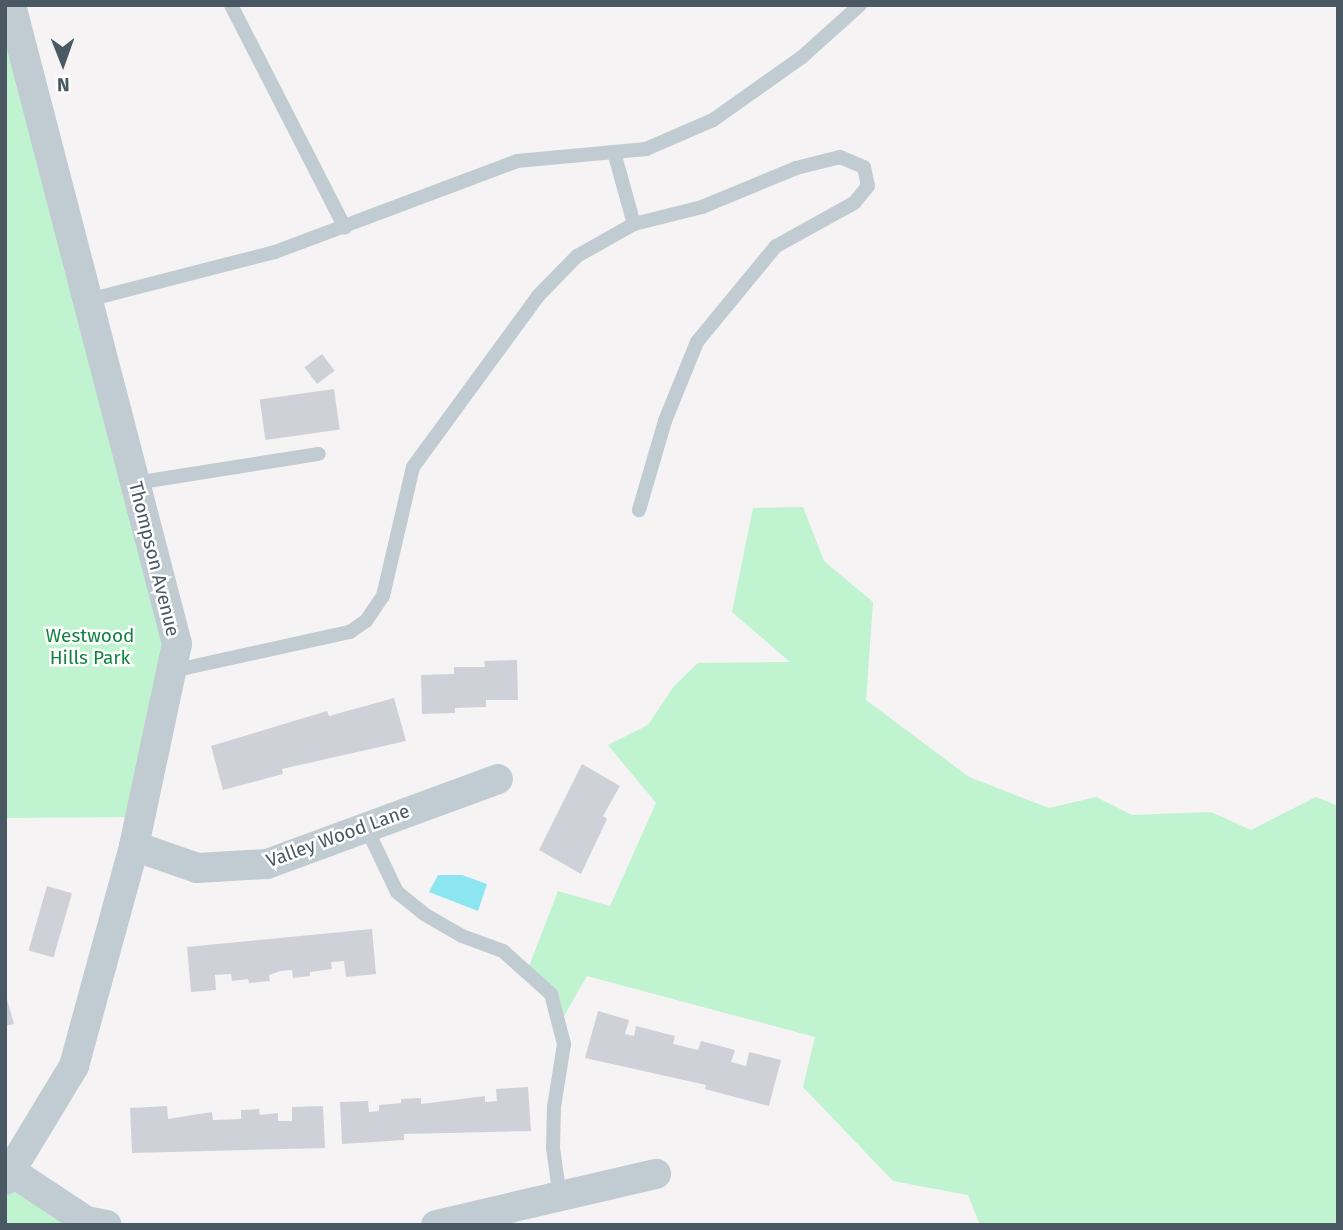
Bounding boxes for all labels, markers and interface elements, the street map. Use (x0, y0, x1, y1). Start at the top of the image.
north arrow (28, 28, 98, 98)
text: N (57, 73, 70, 96)
street label: Thompson Avenue (124, 479, 184, 639)
park label: Westwood Hills Park (46, 625, 134, 669)
street label: Valley Wood Lane (263, 799, 413, 873)

